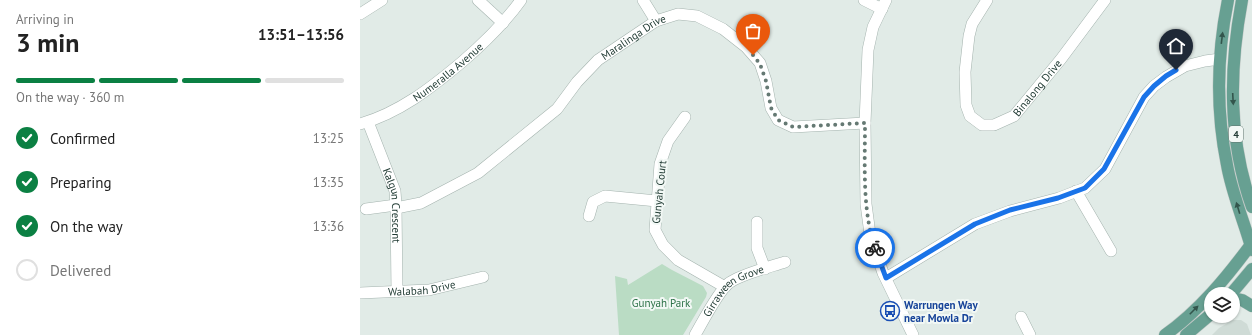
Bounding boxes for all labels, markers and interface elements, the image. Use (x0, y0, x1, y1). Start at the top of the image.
text: Arriving in (16, 11, 74, 28)
street label: Maralinga Drive (598, 11, 668, 63)
pin (736, 14, 770, 55)
icon: bag (742, 20, 764, 42)
text: 13:51–13:56 (258, 25, 344, 44)
text: 3 min (16, 26, 79, 59)
pin (1159, 29, 1193, 70)
one-way arrow (1219, 32, 1225, 44)
icon: home (1165, 35, 1187, 57)
street label: Numeralla Avenue (410, 39, 486, 104)
street label: Binalong Drive (1010, 56, 1065, 119)
text: On the way · 360 m (16, 89, 124, 106)
one-way arrow (1229, 93, 1236, 105)
road number: 4 (1229, 126, 1243, 142)
icon: check (16, 127, 38, 149)
text: Confirmed (50, 129, 115, 148)
text: 13:25 (313, 130, 344, 147)
street label: Gunyah Court (649, 159, 669, 224)
street label: Kalgun Crescent (380, 166, 403, 243)
icon: check (16, 171, 38, 193)
text: Preparing (50, 173, 112, 192)
text: 13:35 (313, 174, 344, 191)
one-way arrow (1235, 202, 1241, 214)
icon: check (16, 215, 38, 237)
text: On the way (50, 217, 123, 236)
text: 13:36 (313, 218, 344, 235)
courier (855, 228, 895, 268)
icon: bike (864, 237, 886, 259)
text: Delivered (50, 261, 111, 280)
street label: Girraween Grove (700, 262, 766, 319)
street label: Walabah Drive (388, 277, 457, 299)
map controls (1204, 287, 1240, 323)
button: layers (1204, 287, 1240, 323)
park label: Gunyah Park (632, 296, 691, 310)
place label: Warrungen Way near Mowla Dr (904, 298, 978, 325)
bus stop icon: Warrungen Way near Mowla Dr (879, 300, 901, 322)
one-way arrow (1189, 305, 1199, 315)

